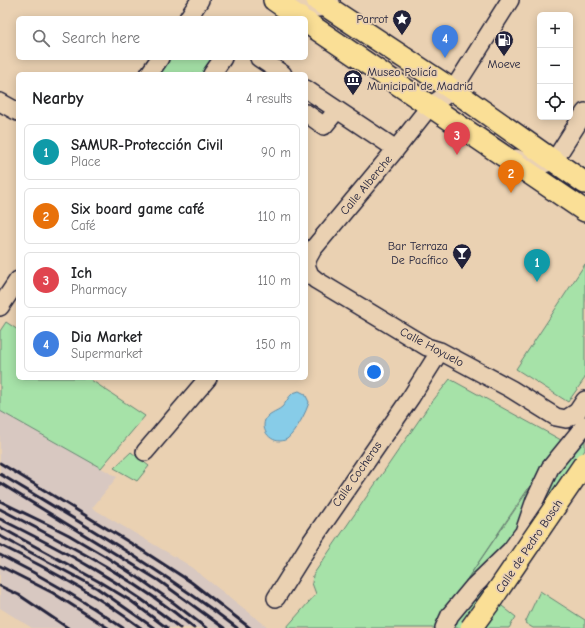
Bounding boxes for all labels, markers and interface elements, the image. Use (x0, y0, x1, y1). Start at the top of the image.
place icon: Parrot (391, 8, 413, 36)
place label: Parrot (357, 12, 389, 26)
map controls (537, 12, 573, 120)
button: + (537, 12, 573, 48)
search box (16, 16, 308, 60)
pin: 4 (432, 25, 458, 58)
icon: search (30, 27, 52, 49)
text: Search here (62, 29, 140, 47)
fuel station icon: Moeve (493, 29, 515, 57)
button: − (537, 48, 573, 84)
place label: Moeve (487, 57, 521, 71)
place label: Museo Policía Municipal de Madrid (367, 65, 473, 93)
museum icon: Museo Policía Municipal de Madrid (342, 68, 364, 96)
button: locate (537, 84, 573, 120)
text: Nearby (32, 89, 83, 108)
text: 4 results (246, 91, 292, 106)
pin: 3 (444, 122, 470, 155)
text: SAMUR-Protección Civil (71, 136, 223, 154)
text: 1 (43, 145, 49, 160)
text: 90 m (261, 145, 291, 160)
street label: Calle Alberche (337, 152, 395, 218)
text: Place (71, 154, 101, 169)
pin: 2 (498, 160, 524, 193)
text: Six board game café (71, 200, 204, 218)
text: 2 (43, 209, 49, 224)
text: 110 m (258, 209, 291, 224)
text: Café (71, 218, 95, 233)
place label: Bar Terraza De Pacífico (388, 239, 448, 267)
bar icon: Bar Terraza De Pacífico (451, 242, 473, 270)
pin: 1 (524, 249, 550, 282)
text: Ich (71, 264, 92, 282)
text: 3 (43, 273, 49, 288)
text: 110 m (258, 273, 291, 288)
text: Pharmacy (71, 282, 127, 297)
street label: Calle Hoyuelo (398, 324, 466, 370)
text: Dia Market (71, 328, 142, 346)
text: 4 (43, 337, 49, 352)
text: 150 m (256, 337, 291, 352)
text: Supermarket (71, 346, 142, 361)
your location (364, 362, 384, 382)
street label: Calle Cocheras (329, 439, 385, 509)
street label: Calle de Pedro Bosch (493, 497, 565, 595)

